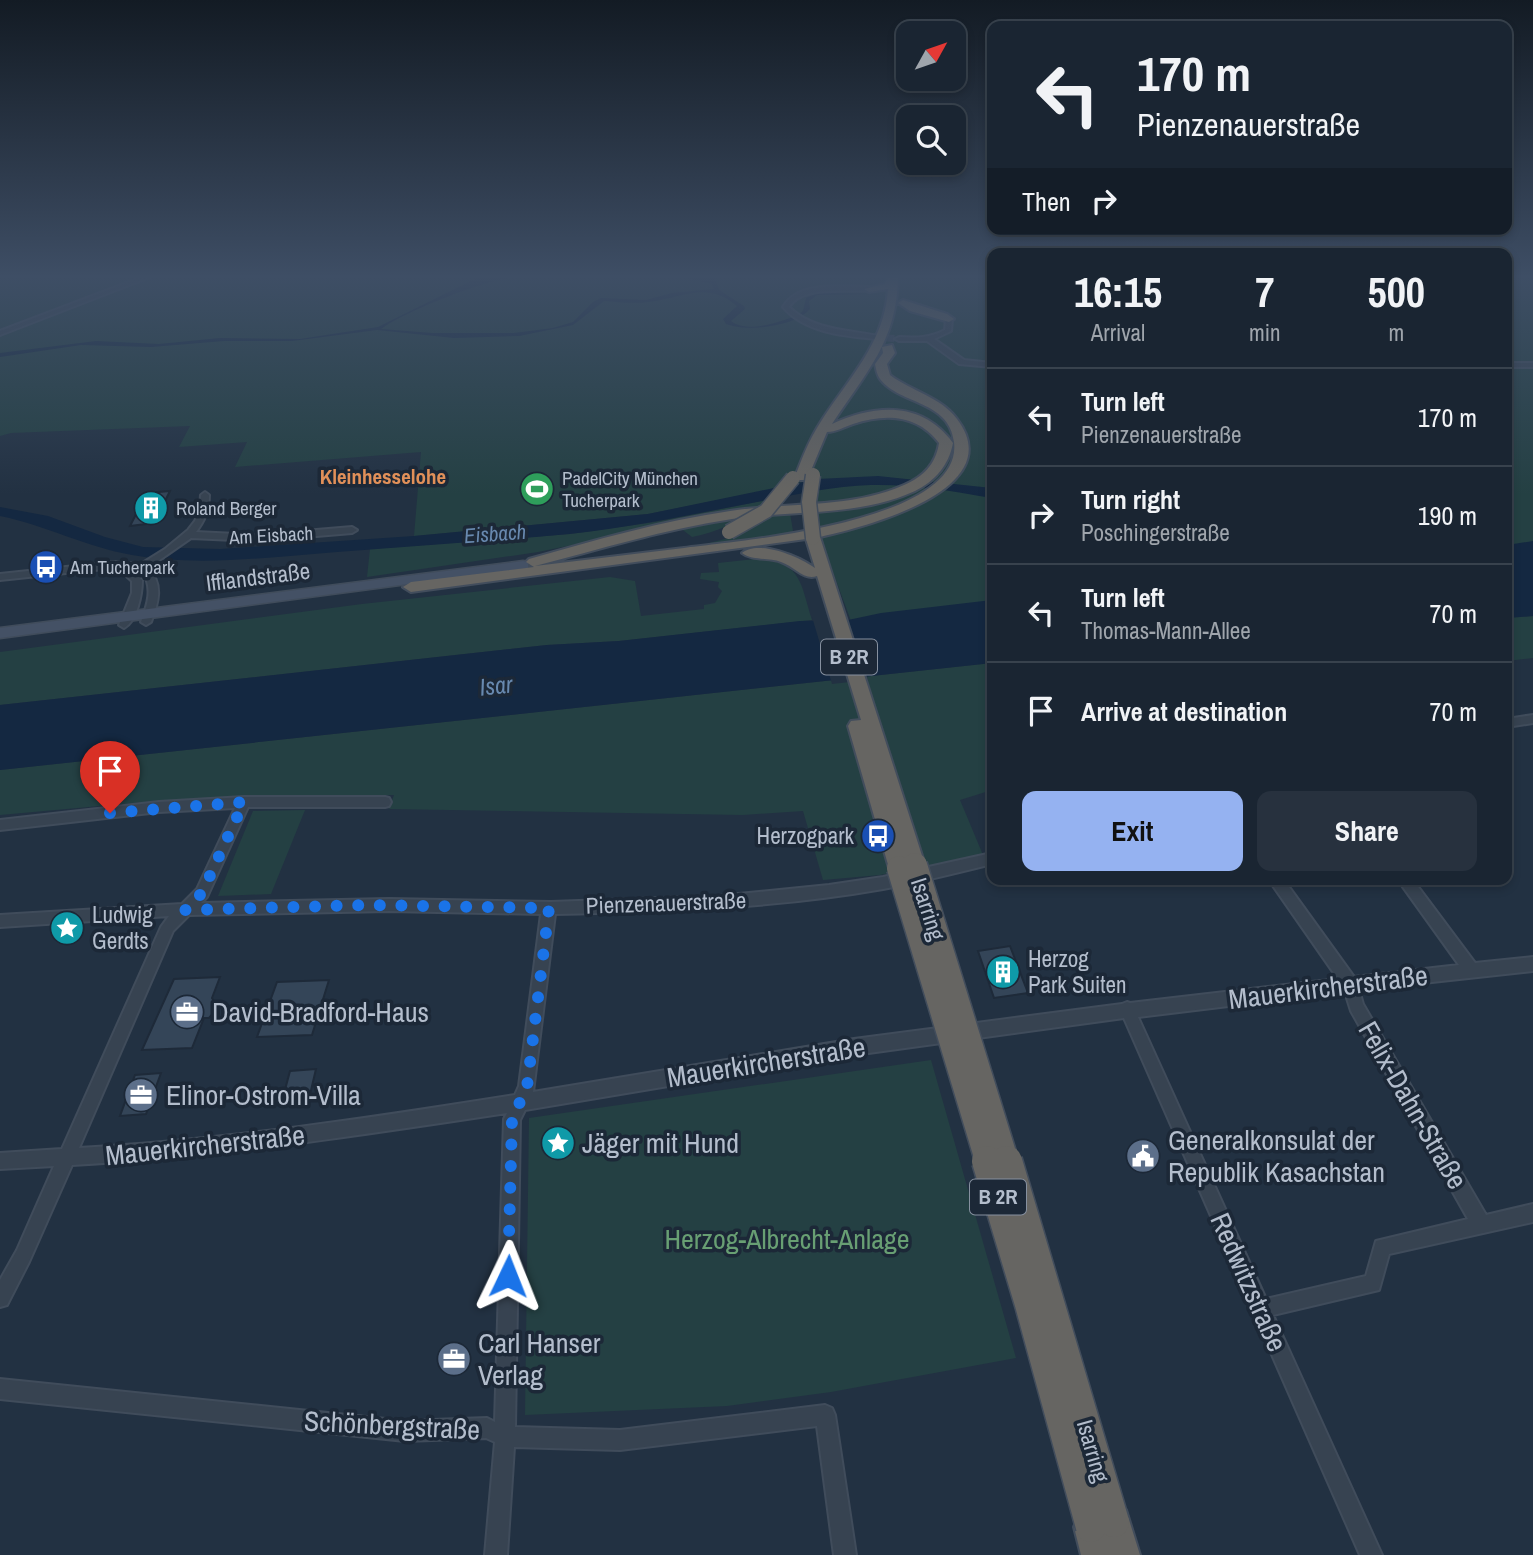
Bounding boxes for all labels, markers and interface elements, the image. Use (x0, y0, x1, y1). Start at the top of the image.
north arrow (896, 21, 966, 91)
map controls (896, 21, 966, 175)
text: 170 m (1137, 40, 1251, 106)
icon: left (1022, 49, 1113, 140)
text: Pienzenauerstraße (1137, 103, 1360, 146)
button: search (896, 105, 966, 175)
icon: right (1085, 182, 1123, 220)
text: Then (1022, 184, 1071, 219)
text: 16:15 (1074, 264, 1162, 320)
text: 7 (1255, 264, 1274, 320)
text: 500 (1368, 264, 1425, 320)
text: Arrival (1091, 317, 1145, 348)
text: min (1249, 317, 1281, 348)
text: m (1388, 317, 1404, 348)
text: Turn left (1081, 384, 1165, 419)
icon: left (1022, 398, 1060, 436)
text: 170 m (1418, 400, 1477, 435)
text: Pienzenauerstraße (1081, 419, 1241, 450)
district label: Kleinhesselohe (320, 462, 446, 491)
place label: PadelCity München Tucherpark (562, 465, 698, 513)
sports icon: PadelCity München Tucherpark (518, 470, 556, 508)
text: Turn right (1081, 482, 1180, 517)
building icon: Roland Berger (132, 489, 170, 527)
place label: Roland Berger (176, 495, 277, 521)
icon: right (1022, 496, 1060, 534)
text: 190 m (1418, 498, 1477, 533)
water label: Eisbach (463, 517, 527, 550)
text: Poschingerstraße (1081, 517, 1230, 548)
street label: Am Eisbach (227, 520, 314, 550)
bus stop icon: Am Tucherpark (27, 548, 65, 586)
place label: Am Tucherpark (69, 554, 175, 580)
street label: Ifflandstraße (204, 555, 312, 598)
text: Turn left (1081, 580, 1165, 615)
icon: left (1022, 594, 1060, 632)
text: 70 m (1430, 596, 1477, 631)
text: Thomas-Mann-Allee (1081, 615, 1251, 646)
road number: B 2R (821, 640, 877, 674)
water label: Isar (478, 667, 515, 703)
icon: arrive (1022, 692, 1060, 730)
text: Arrive at destination (1081, 694, 1287, 729)
text: 70 m (1430, 694, 1477, 729)
pin (80, 741, 140, 813)
icon: arrive (91, 752, 129, 790)
button: Exit (1022, 791, 1243, 871)
button: Share (1257, 791, 1477, 871)
bus stop icon: Herzogpark (859, 817, 897, 855)
place label: Herzogpark (757, 820, 855, 851)
street label: Isarring (904, 874, 953, 945)
street label: Pienzenauerstraße (585, 884, 747, 921)
place label: Ludwig Gerdts (92, 899, 153, 956)
place icon: Ludwig Gerdts (48, 909, 86, 947)
place label: Herzog Park Suiten (1028, 943, 1127, 1000)
building icon: Herzog Park Suiten (984, 953, 1022, 991)
street label: Mauerkircherstraße (1226, 956, 1430, 1018)
office icon: David-Bradford-Haus (168, 993, 206, 1031)
place label: David-Bradford-Haus (212, 993, 429, 1031)
street label: Felix-Dahn-Straße (1350, 1014, 1476, 1196)
street label: Mauerkircherstraße (664, 1028, 868, 1096)
office icon: Elinor-Ostrom-Villa (122, 1076, 160, 1114)
place label: Elinor-Ostrom-Villa (166, 1076, 361, 1114)
street label: Mauerkircherstraße (103, 1116, 307, 1174)
place label: Generalkonsulat der Republik Kasachstan (1168, 1121, 1385, 1191)
place icon: Jäger mit Hund (539, 1124, 577, 1162)
place label: Jäger mit Hund (582, 1124, 739, 1162)
public building icon: Generalkonsulat der Republik Kasachstan (1124, 1137, 1162, 1175)
road number: B 2R (970, 1180, 1026, 1214)
street label: Redwitzstraße (1202, 1207, 1296, 1357)
park label: Herzog-Albrecht-Anlage (664, 1220, 910, 1258)
position arrow (471, 1239, 545, 1313)
place label: Carl Hanser Verlag (478, 1324, 601, 1394)
office icon: Carl Hanser Verlag (435, 1340, 473, 1378)
street label: Schönbergstraße (303, 1401, 481, 1449)
street label: Isarring (1070, 1416, 1117, 1486)

